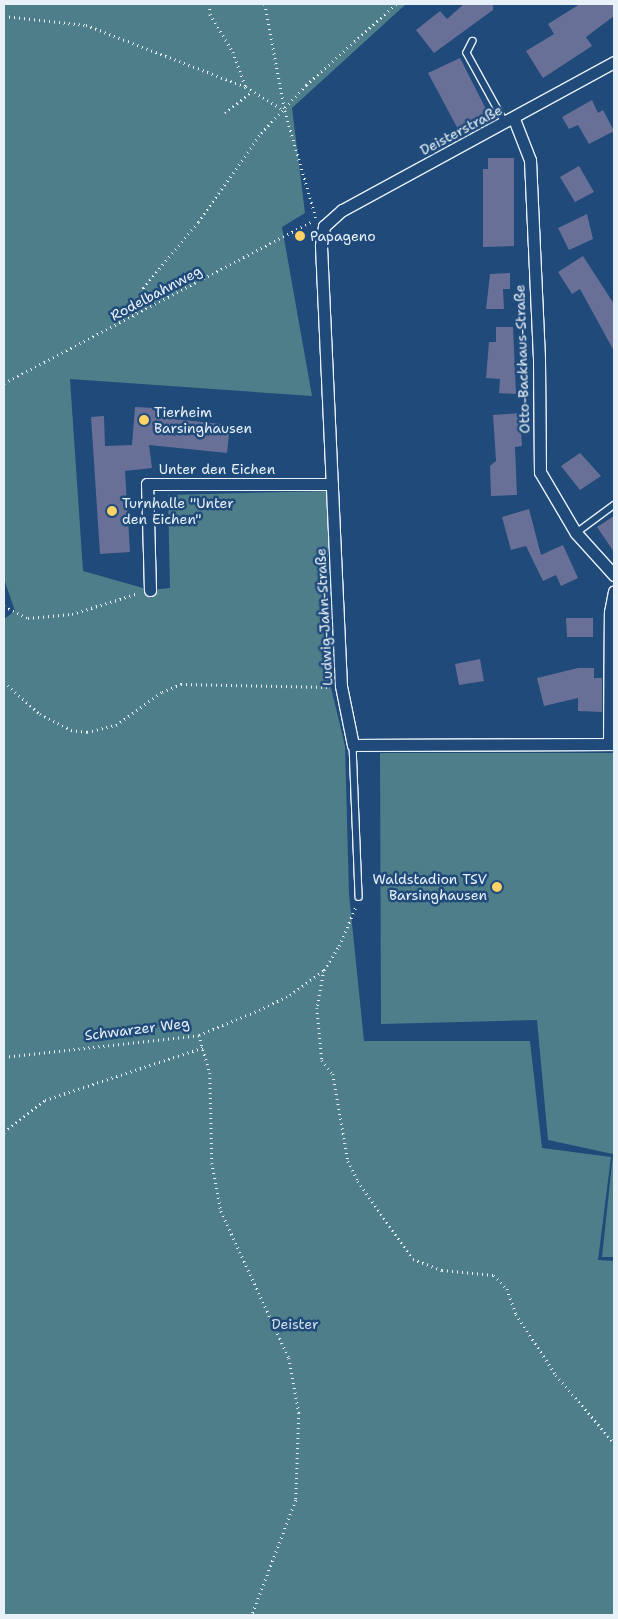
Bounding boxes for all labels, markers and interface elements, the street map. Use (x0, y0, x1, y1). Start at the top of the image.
street label: Deisterstraße (417, 101, 505, 159)
place label: Papageno (310, 228, 376, 244)
marker: Papageno (294, 230, 306, 242)
street label: Rodelbahnweg (108, 262, 204, 324)
street label: Otto-Backhaus-Straße (511, 284, 533, 434)
place label: Tierheim Barsinghausen (154, 404, 252, 437)
marker: Tierheim Barsinghausen (138, 414, 150, 426)
street label: Unter den Eichen (159, 461, 275, 477)
place label: Turnhalle "Unter den Eichen" (122, 495, 234, 528)
marker: Turnhalle "Unter den Eichen" (106, 505, 118, 517)
street label: Ludwig-Jahn-Straße (312, 548, 336, 686)
place label: Waldstadion TSV Barsinghausen (373, 871, 487, 904)
marker: Waldstadion TSV Barsinghausen (491, 881, 503, 893)
street label: Schwarzer Weg (84, 1014, 190, 1044)
park label: Deister (271, 1316, 319, 1332)

